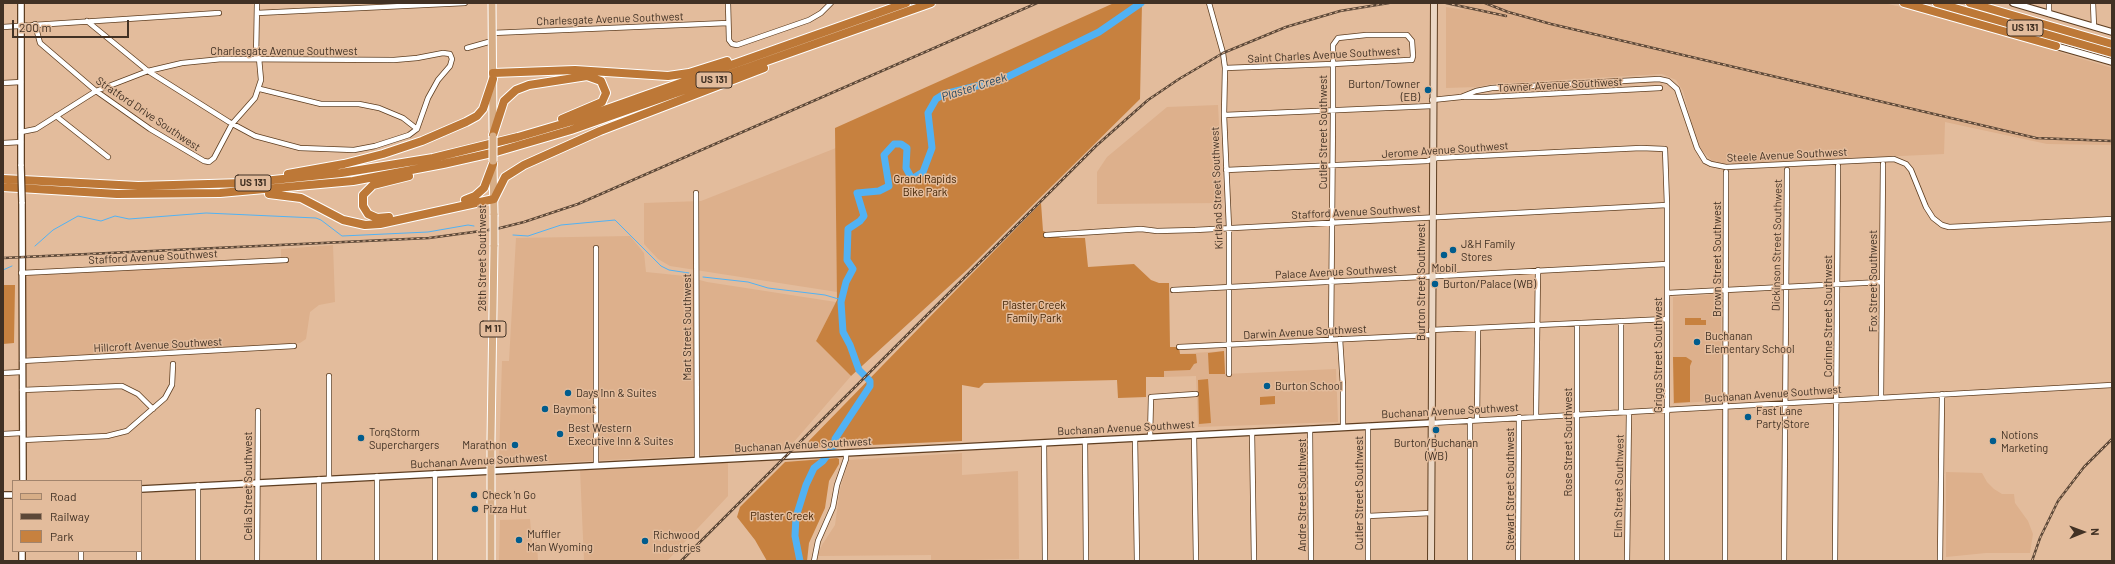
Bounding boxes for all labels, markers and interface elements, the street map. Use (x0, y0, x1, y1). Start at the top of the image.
street label: Charlesgate Avenue Southwest (536, 10, 684, 28)
scale bar (14, 12, 131, 38)
text: 200 m (19, 20, 51, 34)
road number: US 131 (2007, 20, 2043, 36)
street label: Charlesgate Avenue Southwest (210, 44, 358, 58)
street label: Saint Charles Avenue Southwest (1247, 44, 1401, 66)
water label: Plaster Creek (940, 70, 1008, 104)
road number: US 131 (696, 72, 732, 88)
street label: Stratford Drive Southwest (93, 74, 203, 154)
street label: Cutler Street Southwest (1316, 75, 1330, 189)
street label: Towner Avenue Southwest (1497, 75, 1623, 95)
place label: Burton/Towner (EB) (1348, 77, 1420, 103)
marker: Burton/Towner (EB) (1423, 85, 1433, 95)
street label: Kirtland Street Southwest (1208, 126, 1226, 250)
street label: Jerome Avenue Southwest (1381, 139, 1509, 161)
street label: Steele Avenue Southwest (1726, 145, 1848, 165)
park label: Grand Rapids Bike Park (894, 172, 956, 198)
road number: US 131 (235, 175, 271, 191)
street label: Dickinson Street Southwest (1769, 179, 1785, 311)
street label: Brown Street Southwest (1710, 201, 1724, 317)
street label: Stafford Avenue Southwest (1291, 202, 1421, 222)
street label: 28th Street Southwest (475, 205, 489, 311)
street label: Burton Street Southwest (1414, 223, 1428, 341)
street label: Fox Street Southwest (1866, 230, 1880, 332)
place label: J&H Family Stores (1461, 237, 1515, 263)
marker: J&H Family Stores (1448, 245, 1458, 255)
street label: Stafford Avenue Southwest (88, 247, 218, 267)
marker: Mobil (1439, 250, 1449, 260)
street label: Corinne Street Southwest (1821, 255, 1835, 377)
place label: Mobil (1431, 261, 1457, 275)
street label: Palace Avenue Southwest (1275, 262, 1397, 282)
street label: Mart Street Southwest (680, 273, 694, 381)
place label: Burton/Palace (WB) (1443, 277, 1536, 291)
marker: Burton/Palace (WB) (1430, 279, 1440, 289)
street label: Griggs Street Southwest (1651, 297, 1665, 413)
park label: Plaster Creek Family Park (1002, 298, 1066, 324)
road number: M 11 (480, 321, 506, 337)
street label: Darwin Avenue Southwest (1243, 322, 1367, 342)
place label: Buchanan Elementary School (1705, 329, 1795, 355)
street label: Hillcroft Avenue Southwest (93, 335, 223, 355)
marker: Buchanan Elementary School (1692, 337, 1702, 347)
place label: Burton School (1275, 379, 1342, 393)
marker: Burton School (1262, 381, 1272, 391)
street label: Buchanan Avenue Southwest (1704, 383, 1842, 405)
place label: Days Inn & Suites (576, 386, 657, 400)
street label: Rose Street Southwest (1561, 387, 1575, 497)
marker: Days Inn & Suites (563, 388, 573, 398)
street label: Buchanan Avenue Southwest (1381, 401, 1519, 421)
place label: Baymont (553, 402, 595, 416)
marker: Baymont (540, 404, 550, 414)
place label: Fast Lane Party Store (1756, 404, 1810, 430)
marker: Fast Lane Party Store (1743, 412, 1753, 422)
street label: Buchanan Avenue Southwest (1057, 418, 1195, 438)
place label: Best Western Executive Inn & Suites (568, 421, 673, 447)
place label: TorqStorm Superchargers (369, 425, 439, 451)
marker: Burton/Buchanan (WB) (1431, 425, 1441, 435)
street label: Stewart Street Southwest (1503, 428, 1517, 550)
place label: Notions Marketing (2001, 428, 2048, 454)
marker: Best Western Executive Inn & Suites (555, 429, 565, 439)
street label: Celia Street Southwest (241, 432, 255, 540)
marker: TorqStorm Superchargers (356, 433, 366, 443)
street label: Elm Street Southwest (1611, 434, 1627, 538)
street label: Buchanan Avenue Southwest (734, 435, 872, 455)
street label: Cutler Street Southwest (1352, 436, 1366, 550)
place label: Burton/Buchanan (WB) (1394, 436, 1478, 462)
marker: Notions Marketing (1988, 436, 1998, 446)
place label: Marathon (462, 438, 507, 452)
street label: Andre Street Southwest (1295, 438, 1309, 552)
marker: Marathon (510, 440, 520, 450)
street label: Buchanan Avenue Southwest (410, 451, 548, 471)
legend (12, 480, 142, 552)
place label: Check 'n Go (482, 488, 536, 502)
text: Road (50, 489, 77, 503)
marker: Check 'n Go (469, 490, 479, 500)
place label: Pizza Hut (483, 502, 527, 516)
marker: Pizza Hut (470, 504, 480, 514)
text: Railway (50, 509, 89, 523)
park label: Plaster Creek (750, 509, 814, 523)
north arrow (2063, 512, 2103, 552)
place label: Muffler Man Wyoming (527, 527, 593, 553)
place label: Richwood Industries (653, 528, 701, 554)
text: N (2089, 528, 2102, 536)
text: Park (50, 529, 74, 543)
marker: Muffler Man Wyoming (514, 535, 524, 545)
marker: Richwood Industries (640, 536, 650, 546)

